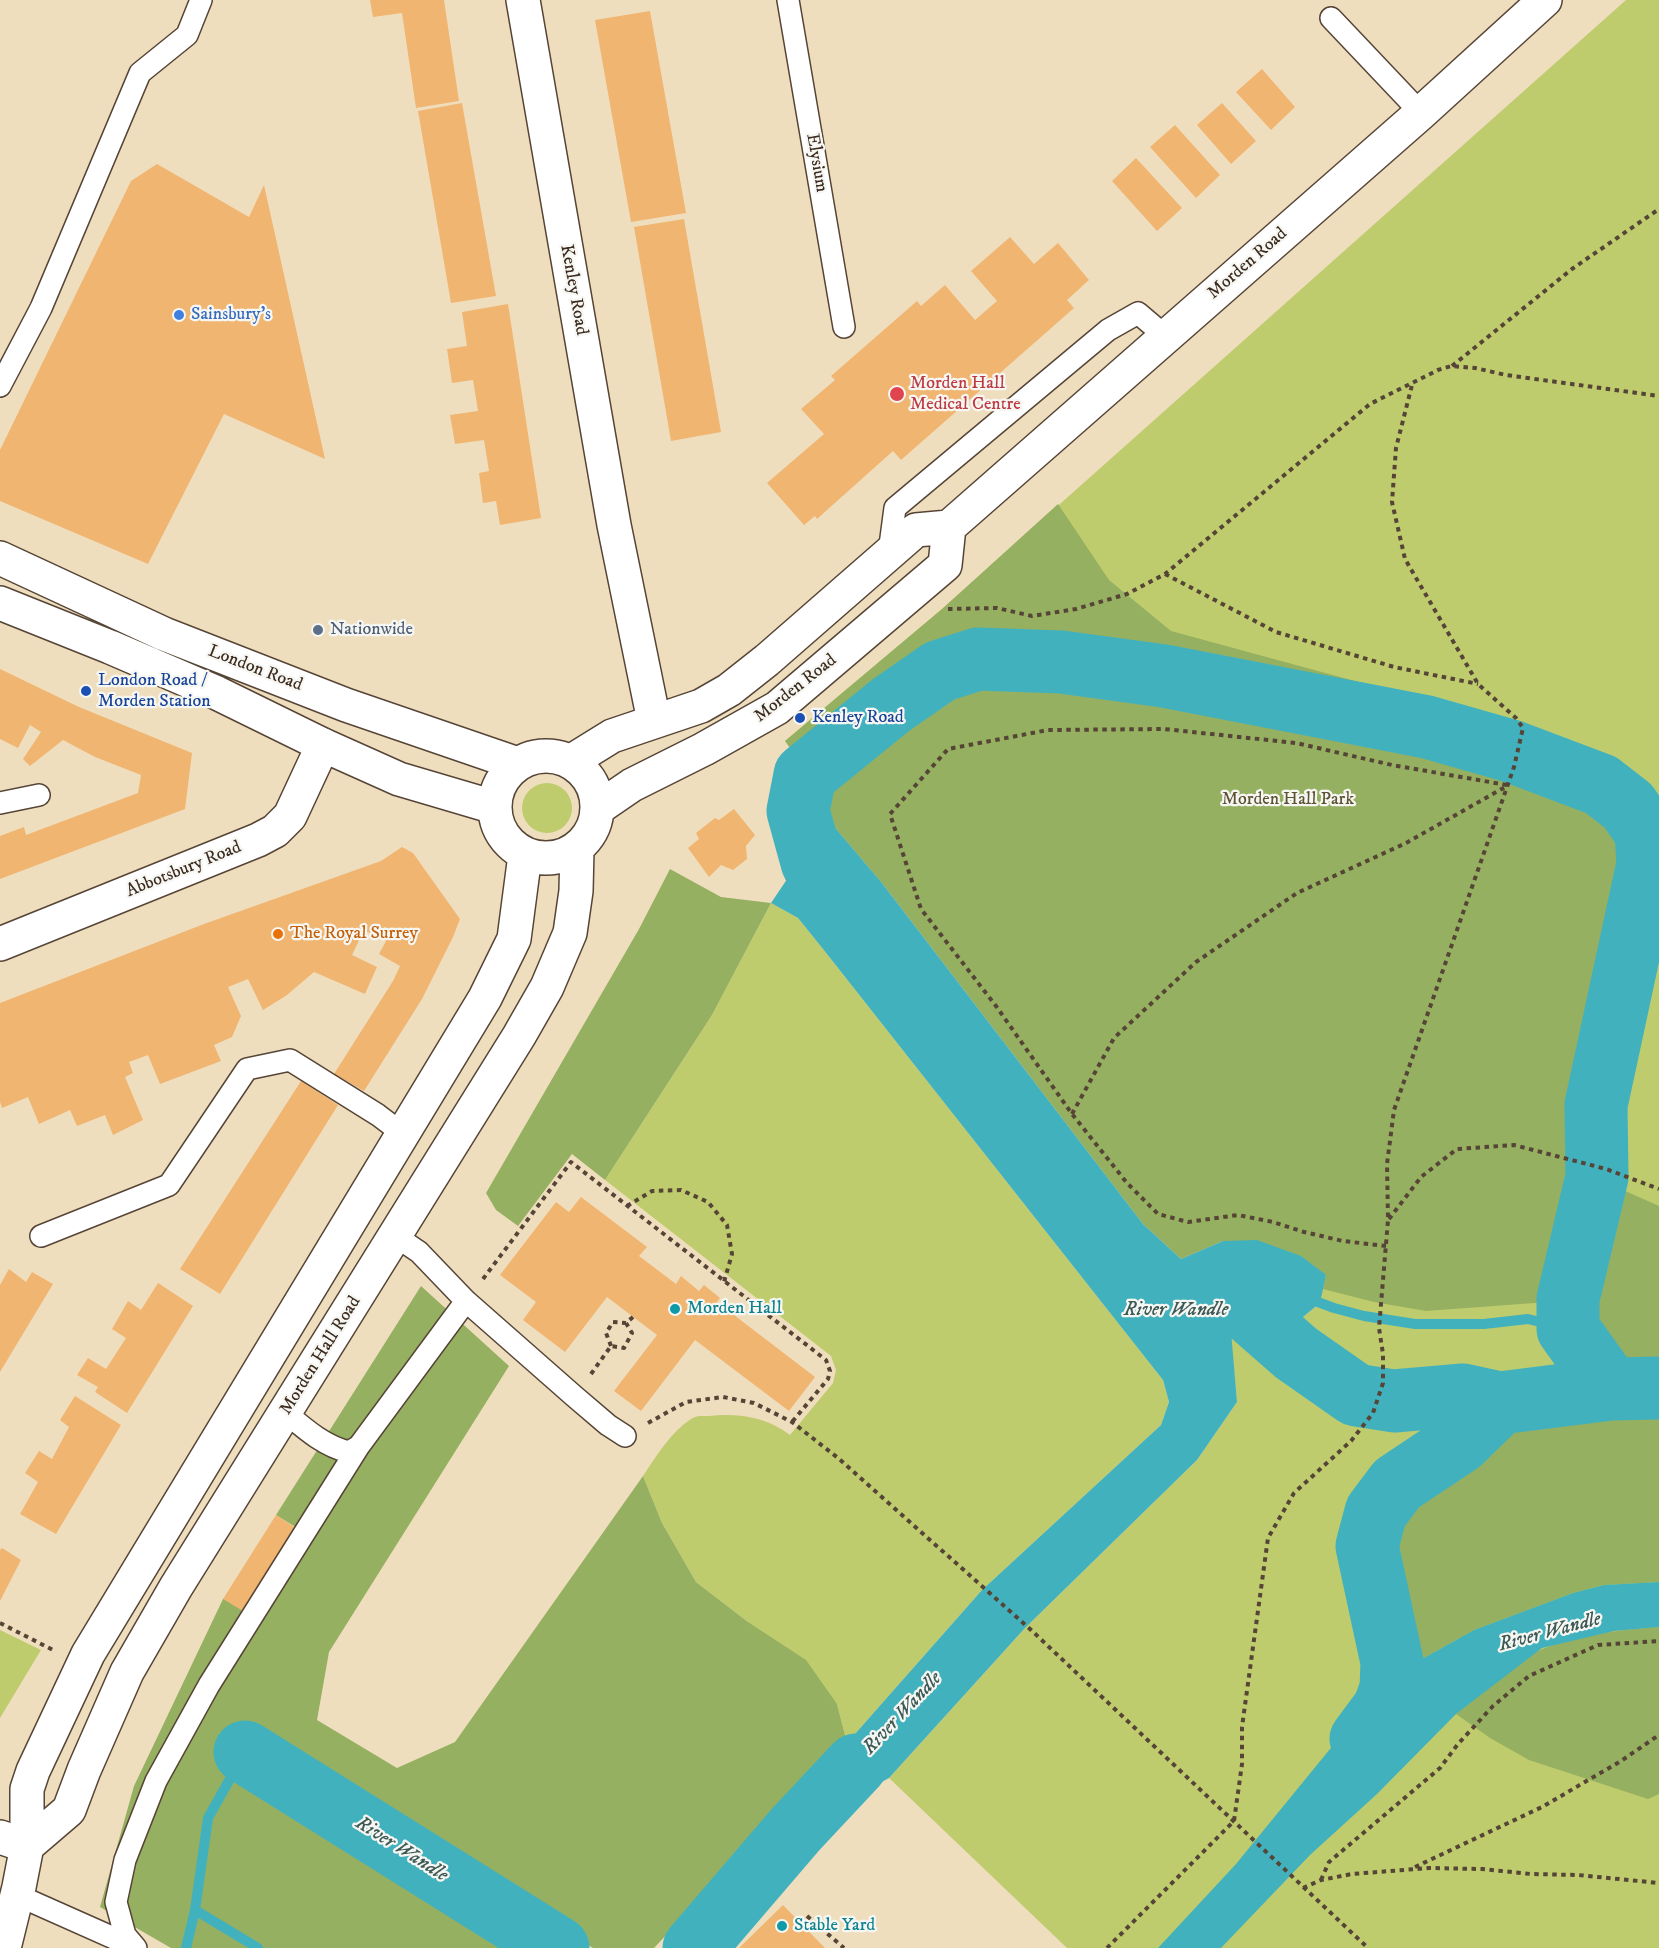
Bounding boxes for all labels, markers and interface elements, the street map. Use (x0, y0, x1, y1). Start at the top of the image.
street label: Elysium (800, 132, 832, 194)
street label: Morden Road (1204, 224, 1292, 304)
street label: Kenley Road (554, 243, 592, 337)
place label: Sainsbury's (191, 304, 271, 326)
marker: Sainsbury's (172, 308, 186, 322)
place label: Morden Hall Medical Centre (910, 373, 1021, 416)
marker: Morden Hall Medical Centre (888, 385, 906, 403)
place label: Nationwide (330, 619, 413, 641)
marker: Nationwide (311, 623, 325, 637)
street label: London Road (205, 641, 305, 697)
street label: Morden Road (751, 650, 841, 728)
place label: London Road / Morden Station (98, 670, 211, 712)
marker: London Road / Morden Station (79, 684, 93, 698)
place label: Kenley Road (812, 707, 904, 729)
marker: Kenley Road (793, 711, 807, 725)
park label: Morden Hall Park (1222, 789, 1354, 811)
street label: Abbotsbury Road (123, 837, 245, 903)
place label: The Royal Surrey (290, 923, 418, 945)
marker: The Royal Surrey (271, 927, 285, 941)
street label: Morden Hall Road (276, 1293, 366, 1419)
place label: Morden Hall (687, 1298, 782, 1320)
water label: River Wandle (1124, 1299, 1228, 1323)
marker: Morden Hall (668, 1302, 682, 1316)
water label: River Wandle (1496, 1608, 1604, 1658)
water label: River Wandle (859, 1668, 947, 1760)
water label: River Wandle (350, 1812, 452, 1888)
place label: Stable Yard (794, 1915, 875, 1937)
marker: Stable Yard (775, 1919, 789, 1933)

